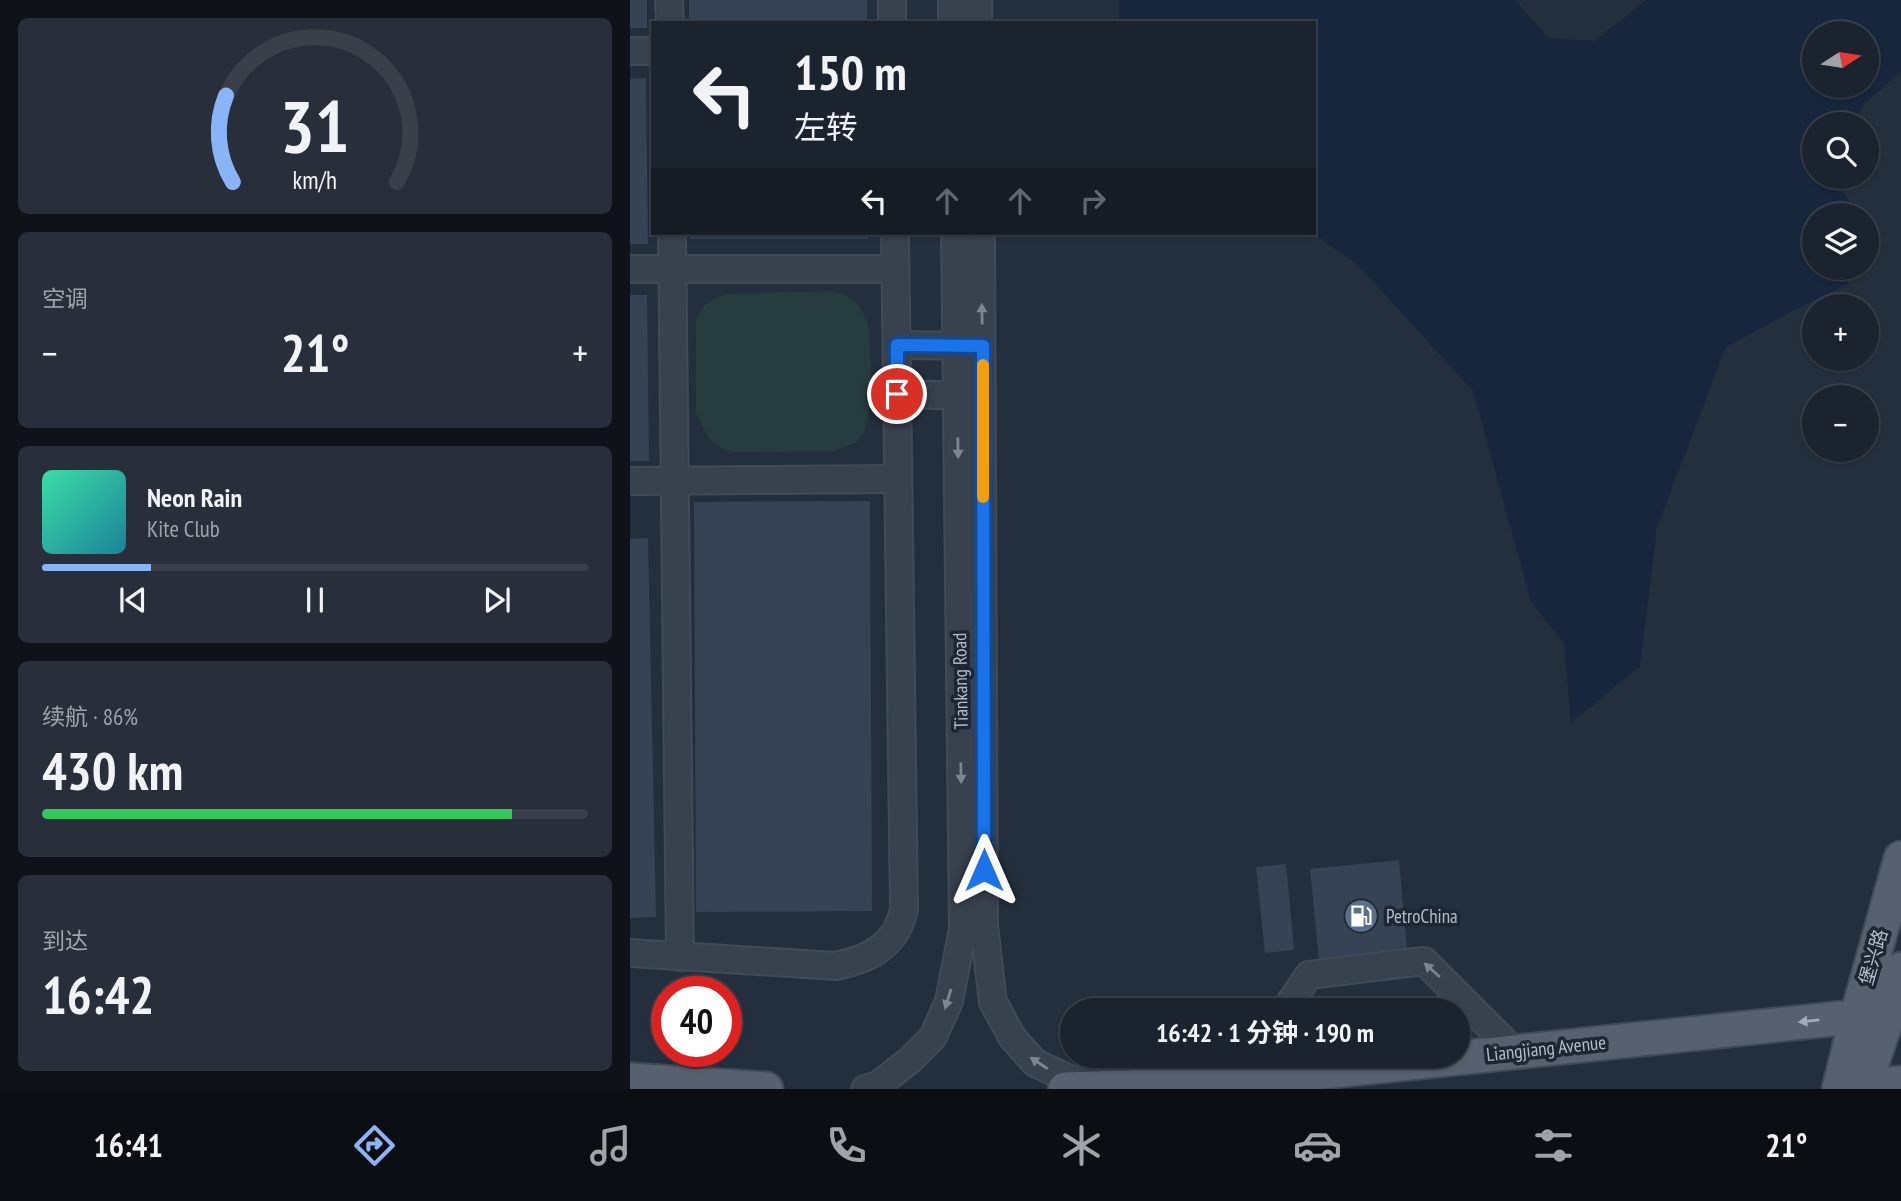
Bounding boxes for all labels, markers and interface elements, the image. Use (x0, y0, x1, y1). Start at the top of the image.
north arrow (1802, 21, 1880, 98)
map controls (1802, 21, 1879, 462)
text: 150 m (794, 40, 907, 104)
icon: left (679, 49, 770, 140)
text: 31 (280, 78, 350, 172)
text: 左转 (794, 106, 858, 148)
button: search (1802, 112, 1879, 189)
text: km/h (293, 164, 337, 196)
icon: left (855, 182, 893, 220)
icon: ahead (928, 182, 966, 220)
icon: ahead (1001, 182, 1039, 220)
icon: right (1074, 182, 1112, 220)
button: layers (1802, 203, 1879, 280)
text: 空调 (42, 284, 88, 313)
button: + (1802, 294, 1879, 371)
one-way arrow (976, 303, 988, 325)
text: 21° (281, 319, 349, 386)
text: − (42, 328, 58, 377)
text: + (572, 328, 588, 377)
pin (867, 364, 927, 424)
icon: arrive (878, 375, 916, 413)
button: − (1802, 385, 1879, 462)
one-way arrow (952, 437, 964, 459)
text: Neon Rain (147, 481, 242, 514)
text: Kite Club (147, 514, 220, 543)
icon: previous (114, 581, 152, 619)
icon: pause (296, 581, 334, 619)
icon: next (478, 581, 516, 619)
street label: Tiankang Road (947, 633, 973, 729)
text: 续航 · 86% (42, 702, 138, 731)
text: 430 km (42, 737, 183, 804)
one-way arrow (955, 763, 967, 785)
position arrow (947, 833, 1021, 907)
fuel station icon: PetroChina (1342, 897, 1380, 935)
place label: PetroChina (1386, 904, 1458, 928)
text: 到达 (42, 926, 88, 955)
street label: 堡兴路 (1854, 926, 1892, 988)
text: 16:42 (42, 961, 154, 1028)
one-way arrow (1423, 962, 1441, 978)
speed limit sign: 40 (651, 976, 742, 1067)
one-way arrow (943, 989, 953, 1010)
text: 16:42 · 1 分钟 · 190 m (1156, 1016, 1374, 1049)
one-way arrow (1797, 1016, 1819, 1027)
street label: Liangjiang Avenue (1485, 1030, 1607, 1066)
one-way arrow (1030, 1056, 1048, 1070)
icon: directions (350, 1121, 399, 1170)
icon: music (586, 1121, 635, 1170)
icon: phone (822, 1121, 871, 1170)
icon: climate (1057, 1121, 1106, 1170)
icon: car (1293, 1121, 1342, 1170)
icon: filters (1529, 1121, 1578, 1170)
text: 16:41 (93, 1124, 163, 1166)
text: 21° (1765, 1124, 1808, 1166)

